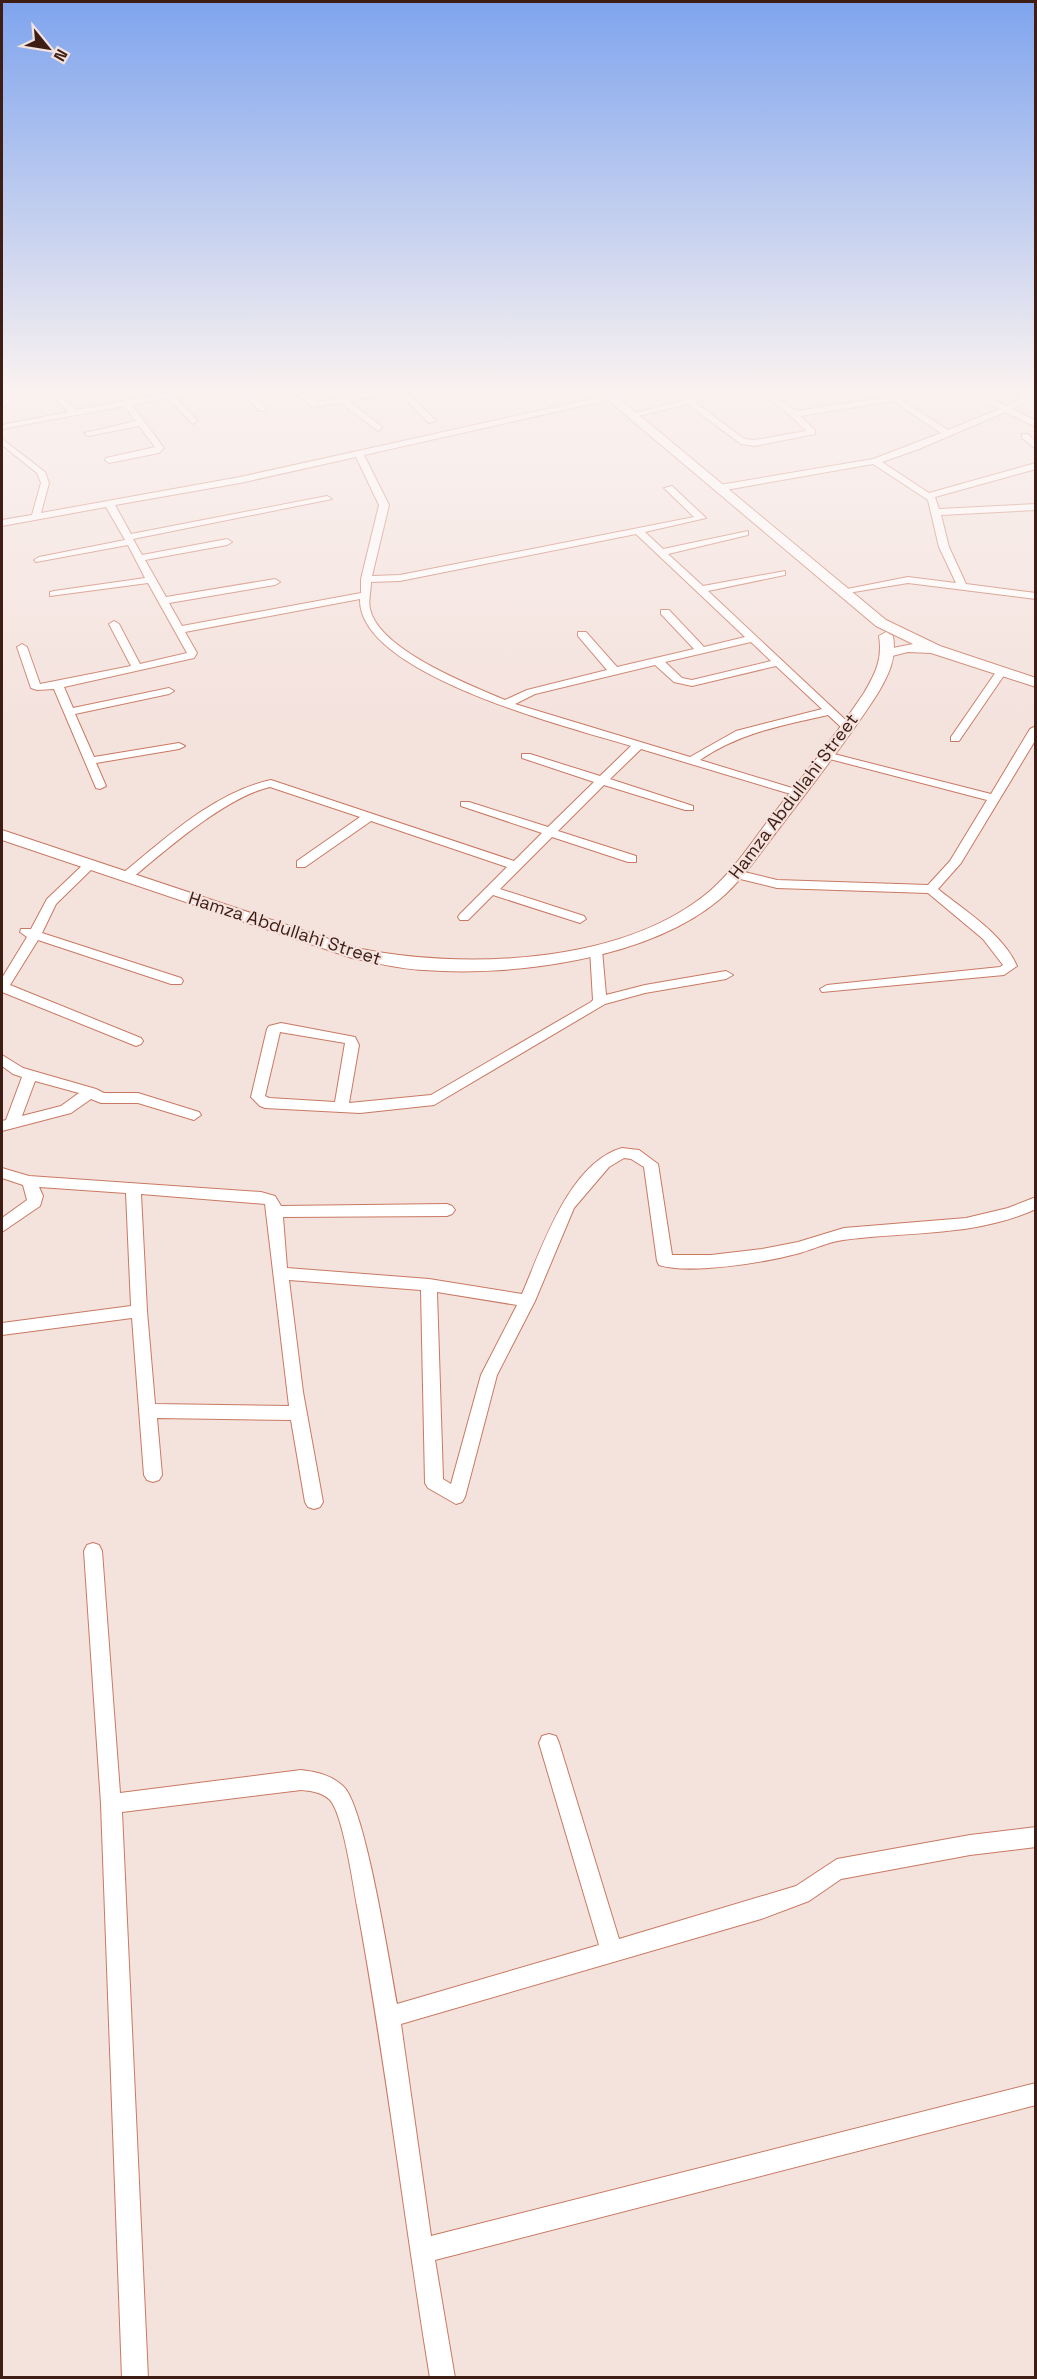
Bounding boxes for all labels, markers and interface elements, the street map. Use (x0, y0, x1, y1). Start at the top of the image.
north arrow (18, 18, 78, 78)
text: N (49, 45, 72, 65)
street label: Hamza Abdullahi Street (723, 709, 863, 883)
street label: Hamza Abdullahi Street (186, 886, 384, 970)

